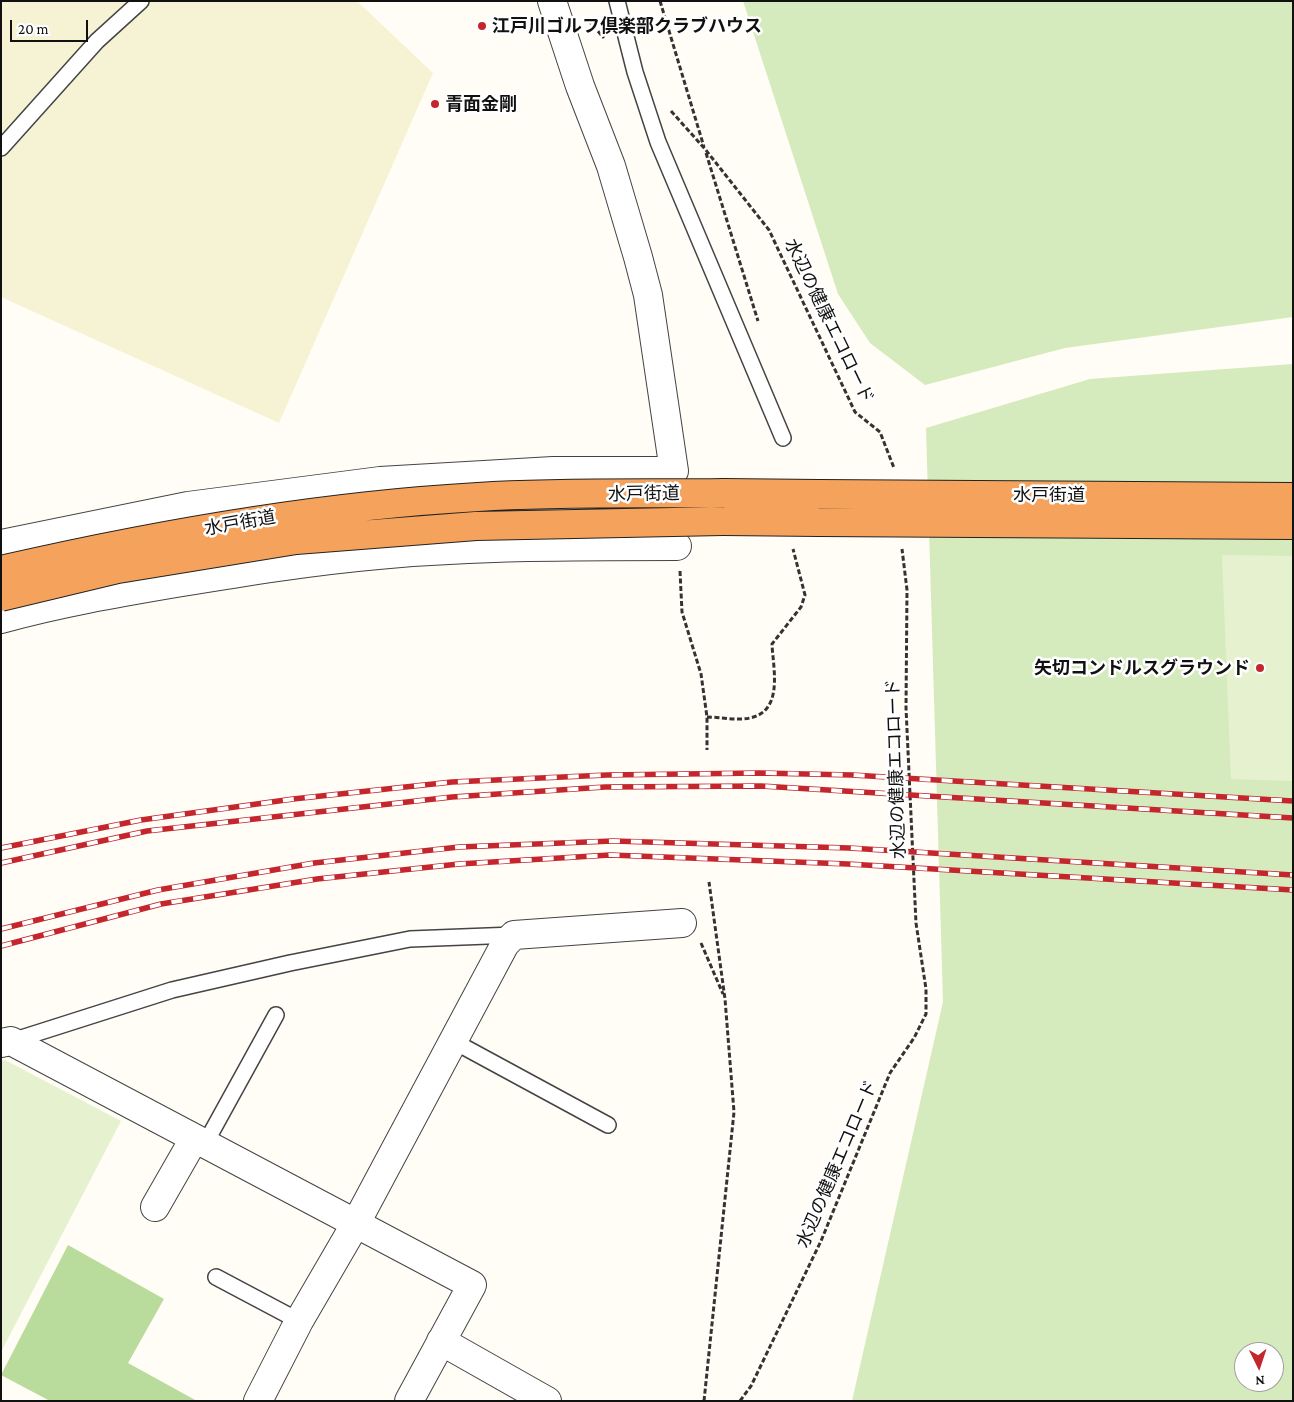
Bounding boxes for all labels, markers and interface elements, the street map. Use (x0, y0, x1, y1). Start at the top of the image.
scale bar (12, 10, 90, 42)
place label: 江戸川ゴルフ倶楽部クラブハウス (492, 15, 762, 37)
marker: 江戸川ゴルフ倶楽部クラブハウス (476, 20, 488, 32)
text: 20 m (18, 21, 49, 37)
place label: 青面金剛 (445, 93, 517, 115)
marker: 青面金剛 (429, 98, 441, 110)
street label: 水辺の健康エコロード (780, 235, 878, 407)
street label: 水戸街道 (608, 483, 680, 505)
street label: 水戸街道 (1013, 484, 1085, 506)
street label: 水戸街道 (203, 506, 277, 540)
place label: 矢切コンドルスグラウンド (1034, 657, 1250, 679)
marker: 矢切コンドルスグラウンド (1254, 662, 1266, 674)
street label: 水辺の健康エコロード (882, 679, 910, 859)
street label: 水辺の健康エコロード (792, 1077, 882, 1251)
north arrow (1234, 1342, 1284, 1392)
text: N (1255, 1373, 1265, 1389)

